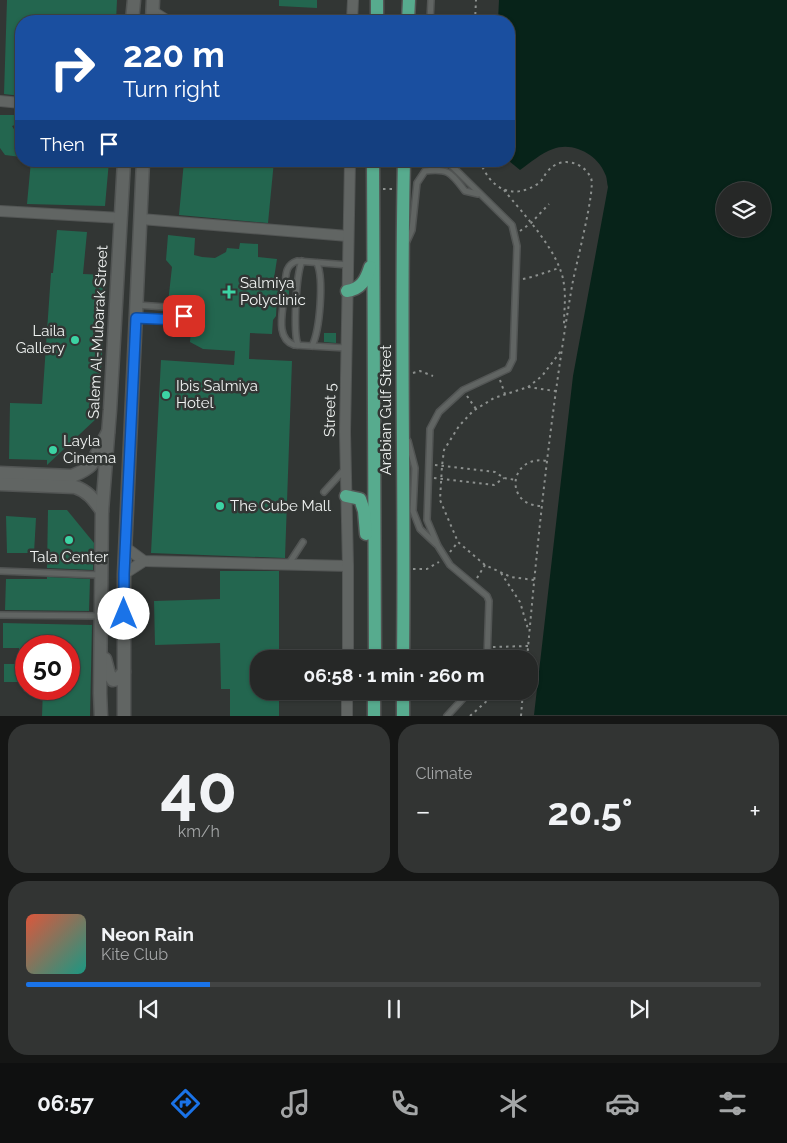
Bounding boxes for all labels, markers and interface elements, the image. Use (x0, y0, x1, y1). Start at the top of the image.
text: 220 m (123, 34, 225, 75)
icon: right (40, 35, 105, 100)
text: Turn right (123, 76, 220, 102)
icon: arrive (95, 130, 123, 158)
text: Then (40, 133, 85, 155)
map controls (716, 182, 771, 237)
button: layers (716, 182, 771, 237)
street label: Salem Al-Mubarak Street (84, 245, 112, 419)
place label: Salmiya Polyclinic (240, 274, 306, 309)
marker: Salmiya Polyclinic (222, 285, 236, 299)
pin (163, 295, 205, 337)
icon: arrive (170, 302, 198, 330)
place label: Laila Gallery (16, 322, 65, 357)
marker: Laila Gallery (69, 334, 81, 346)
street label: Arabian Gulf Street (377, 345, 395, 475)
place label: Ibis Salmiya Hotel (176, 377, 258, 412)
street label: Street 5 (321, 383, 339, 437)
marker: Ibis Salmiya Hotel (160, 389, 172, 401)
place label: Layla Cinema (63, 432, 116, 467)
marker: Layla Cinema (47, 444, 59, 456)
place label: The Cube Mall (230, 497, 332, 515)
marker: The Cube Mall (214, 500, 226, 512)
marker: Tala Center (63, 534, 75, 546)
place label: Tala Center (30, 548, 109, 566)
position arrow (97, 587, 149, 639)
speed limit sign: 50 (15, 635, 80, 700)
text: 06:58 · 1 min · 260 m (304, 664, 484, 686)
text: 40 (160, 751, 237, 827)
text: Climate (416, 764, 472, 783)
text: 20.5° (547, 789, 633, 834)
text: − (416, 795, 431, 828)
text: + (749, 795, 761, 828)
text: km/h (178, 822, 220, 841)
text: Neon Rain (101, 923, 194, 945)
text: Kite Club (101, 945, 168, 964)
icon: previous (135, 995, 163, 1023)
icon: pause (380, 995, 408, 1023)
icon: next (625, 995, 653, 1023)
icon: directions (168, 1086, 203, 1121)
icon: music (278, 1086, 313, 1121)
icon: phone (387, 1086, 422, 1121)
icon: climate (496, 1086, 531, 1121)
icon: car (605, 1086, 640, 1121)
icon: filters (715, 1086, 750, 1121)
text: 06:57 (37, 1090, 94, 1116)

